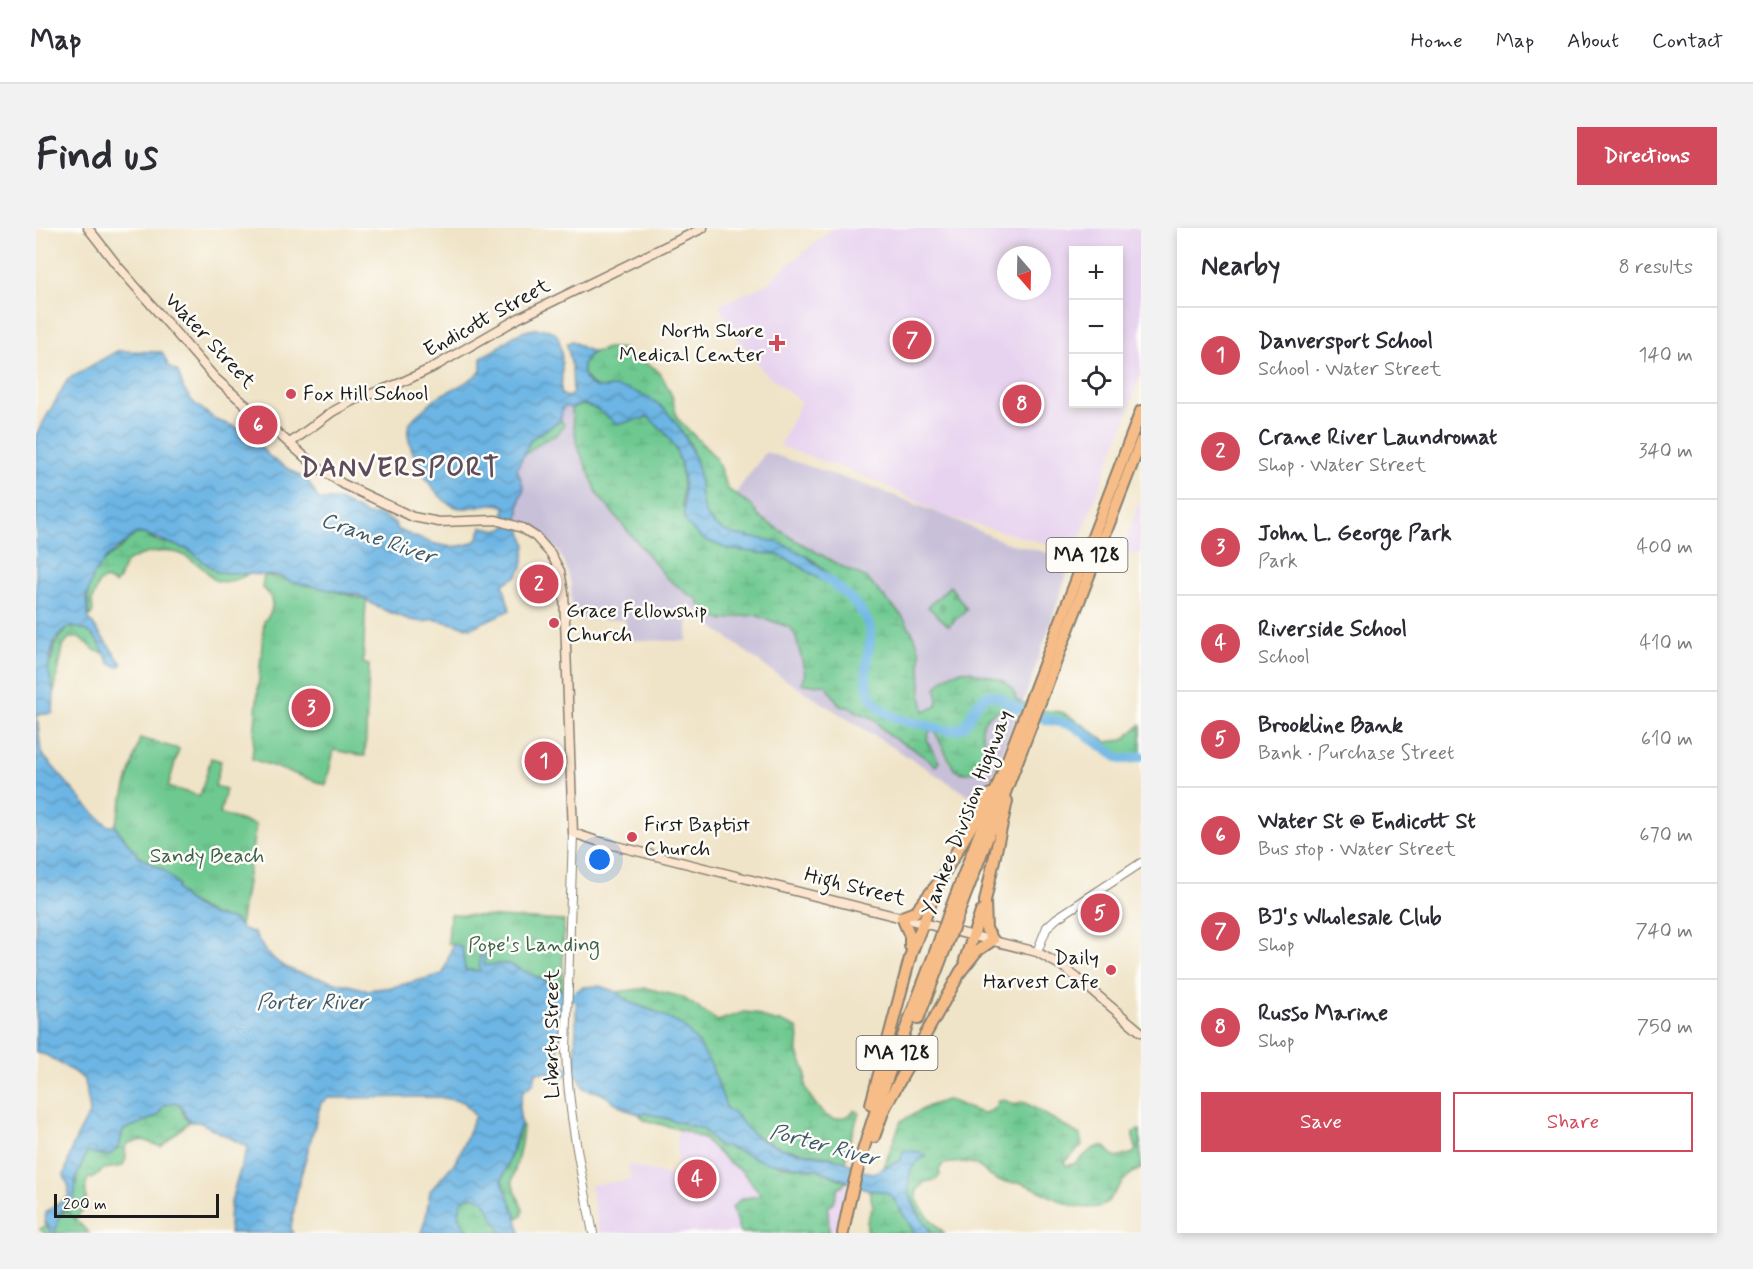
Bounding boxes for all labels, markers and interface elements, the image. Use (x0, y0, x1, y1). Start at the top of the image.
text: Map (30, 23, 81, 60)
text: Home (1411, 27, 1463, 55)
text: Map (1496, 27, 1534, 55)
text: About (1567, 27, 1619, 55)
text: Contact (1652, 27, 1723, 55)
button: Directions (1577, 127, 1717, 185)
text: Find us (36, 129, 158, 184)
north arrow (997, 246, 1051, 300)
map controls (1069, 246, 1123, 408)
button: + (1069, 246, 1123, 300)
text: Nearby (1201, 250, 1280, 284)
text: 8 results (1619, 254, 1693, 281)
street label: Endicott Street (419, 271, 556, 364)
street label: Water Street (158, 287, 262, 396)
button: − (1069, 300, 1123, 354)
place label: North Shore Medical Center (619, 317, 764, 369)
pin: 7 (892, 318, 932, 362)
text: Danversport School (1258, 328, 1433, 356)
marker: North Shore Medical Center (768, 334, 786, 352)
text: 1 (1216, 342, 1225, 369)
text: 140 m (1639, 342, 1693, 369)
button: locate (1069, 354, 1123, 408)
text: School · Water Street (1258, 356, 1441, 383)
place label: Fox Hill School (303, 380, 429, 408)
pin: 8 (1002, 382, 1042, 426)
marker: Fox Hill School (284, 387, 298, 401)
pin: 6 (238, 402, 278, 448)
text: Crane River Laundromat (1258, 424, 1497, 452)
text: 2 (1216, 438, 1225, 465)
text: 340 m (1638, 438, 1693, 465)
district label: DANVERSPORT (300, 451, 500, 486)
text: Shop · Water Street (1258, 452, 1426, 479)
water label: Crane River (317, 506, 441, 572)
text: John L. George Park (1258, 520, 1452, 548)
text: 3 (1216, 534, 1225, 561)
text: 400 m (1637, 534, 1693, 561)
road number: MA 128 (1046, 538, 1128, 572)
text: Park (1258, 548, 1298, 575)
pin: 2 (520, 562, 558, 606)
place label: Grace Fellowship Church (566, 597, 707, 649)
marker: Grace Fellowship Church (547, 616, 561, 630)
text: Riverside School (1258, 616, 1407, 644)
text: 4 (1215, 630, 1226, 657)
text: 410 m (1639, 630, 1693, 657)
text: School (1258, 644, 1310, 671)
pin: 3 (292, 686, 330, 730)
street label: Yankee Division Highway (915, 706, 1020, 920)
text: Brookline Bank (1258, 712, 1403, 740)
text: 5 (1215, 726, 1227, 753)
text: 610 m (1641, 726, 1693, 753)
pin: 1 (524, 738, 564, 784)
text: Bank · Purchase Street (1258, 740, 1455, 767)
text: Water St @ Endicott St (1258, 808, 1476, 836)
place label: First Baptist Church (644, 811, 750, 863)
text: 6 (1215, 822, 1226, 849)
text: 670 m (1639, 822, 1693, 849)
marker: First Baptist Church (625, 830, 639, 844)
text: Bus stop · Water Street (1258, 836, 1456, 863)
park label: Sandy Beach (150, 842, 264, 870)
your location (585, 845, 614, 874)
street label: High Street (801, 861, 909, 915)
pin: 5 (1080, 890, 1120, 936)
text: BJ's Wholesale Club (1258, 904, 1442, 932)
text: 7 (1214, 918, 1227, 945)
text: 740 m (1635, 918, 1693, 945)
park label: Pope's Landing (468, 931, 600, 960)
text: Shop (1258, 932, 1295, 959)
place label: Daily Harvest Cafe (983, 944, 1099, 996)
marker: Daily Harvest Cafe (1104, 963, 1118, 977)
street label: Liberty Street (538, 968, 566, 1099)
water label: Porter River (256, 989, 370, 1017)
text: Russo Marine (1258, 1000, 1388, 1028)
text: 8 (1215, 1014, 1226, 1041)
text: 750 m (1637, 1014, 1693, 1041)
text: Shop (1258, 1028, 1295, 1055)
road number: MA 128 (856, 1036, 938, 1070)
button: Save (1201, 1092, 1441, 1152)
button: Share (1453, 1092, 1693, 1152)
water label: Porter River (767, 1118, 884, 1175)
pin: 4 (678, 1156, 716, 1202)
scale bar (54, 1191, 219, 1218)
text: 200 m (63, 1194, 107, 1215)

